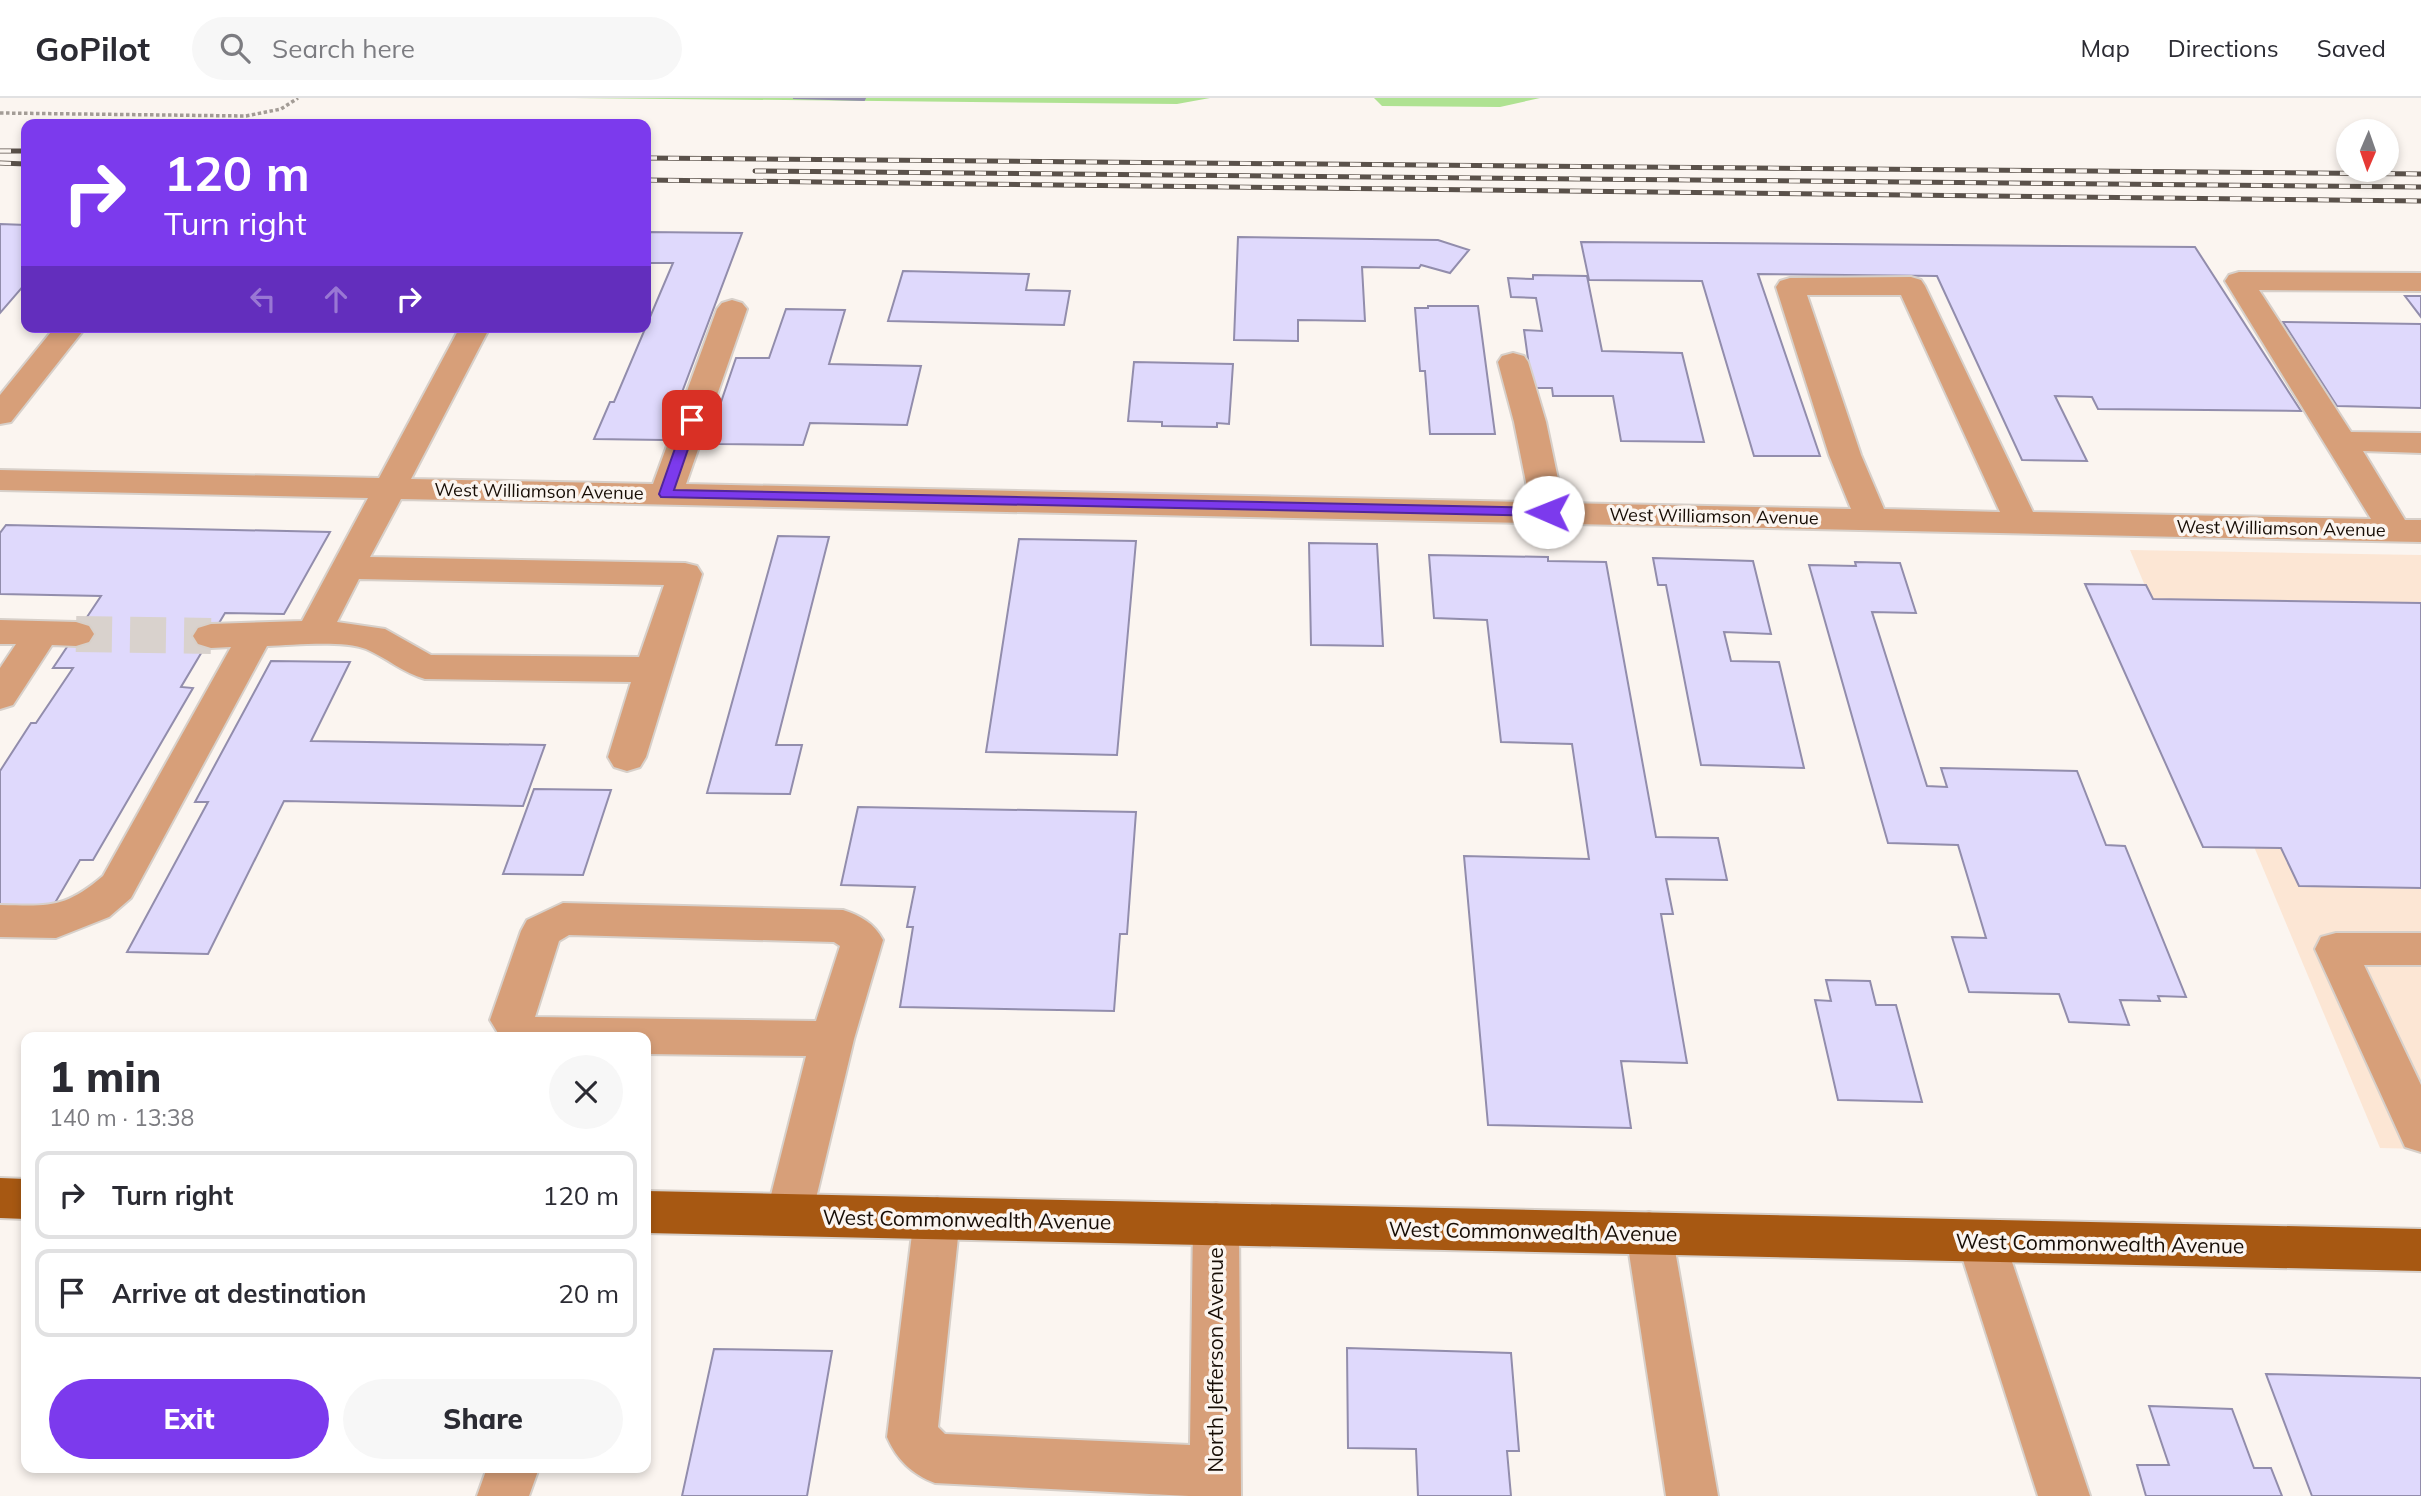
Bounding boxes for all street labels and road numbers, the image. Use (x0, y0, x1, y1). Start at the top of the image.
street label: West Williamson Avenue (434, 478, 644, 504)
street label: West Williamson Avenue (1609, 503, 1819, 529)
street label: West Williamson Avenue (2176, 515, 2386, 541)
street label: West Commonwealth Avenue (822, 1203, 1112, 1235)
street label: West Commonwealth Avenue (1388, 1215, 1678, 1247)
street label: West Commonwealth Avenue (1955, 1227, 2245, 1259)
street label: North Jefferson Avenue (1202, 1247, 1228, 1473)

